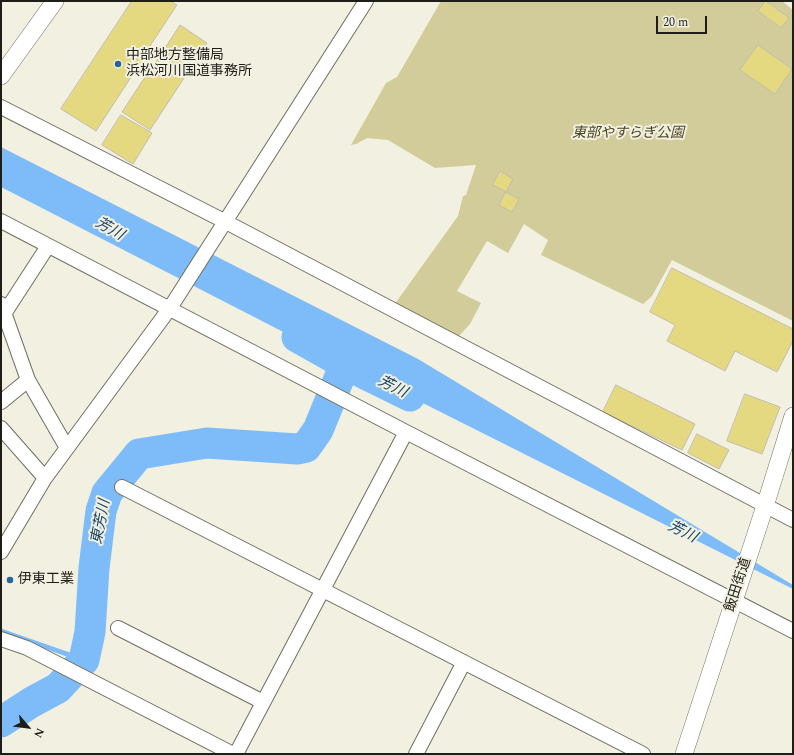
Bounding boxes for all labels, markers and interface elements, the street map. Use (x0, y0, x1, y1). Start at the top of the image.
scale bar (658, 8, 709, 34)
text: 20 m (663, 13, 688, 32)
place label: 中部地方整備局 浜松河川国道事務所 (126, 48, 252, 80)
marker: 中部地方整備局 浜松河川国道事務所 (113, 59, 123, 69)
park label: 東部やすらぎ公園 (572, 126, 684, 142)
water label: 芳川 (92, 215, 126, 245)
water label: 芳川 (375, 373, 409, 403)
water label: 東芳川 (89, 498, 115, 546)
water label: 芳川 (665, 518, 699, 548)
street label: 飯田街道 (722, 556, 756, 614)
place label: 伊東工業 (18, 572, 74, 588)
marker: 伊東工業 (5, 575, 15, 585)
north arrow (8, 707, 48, 747)
text: N (29, 725, 49, 741)

